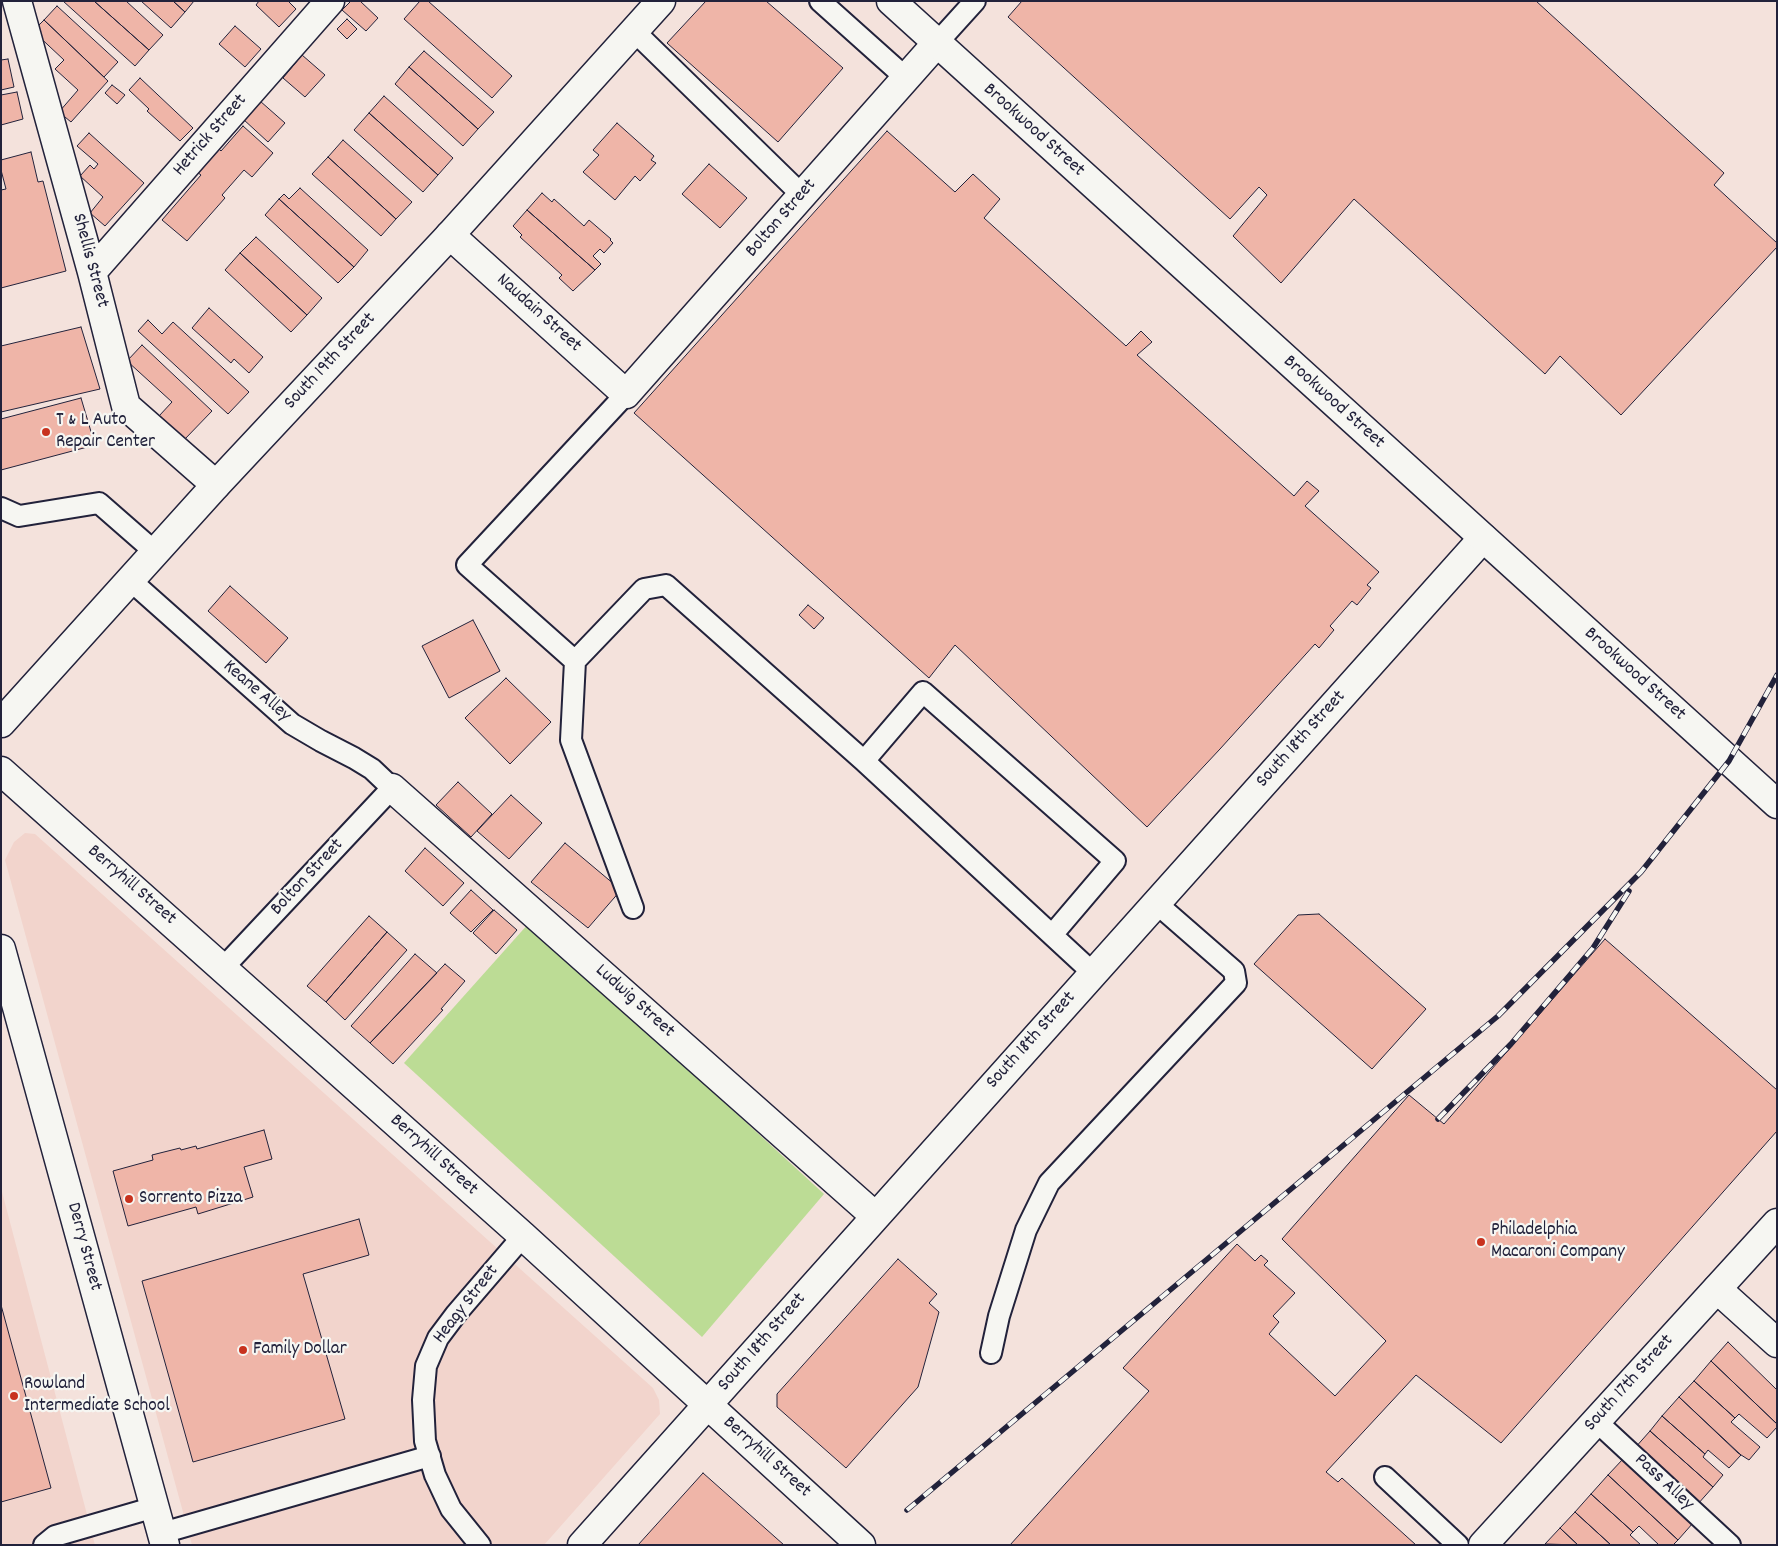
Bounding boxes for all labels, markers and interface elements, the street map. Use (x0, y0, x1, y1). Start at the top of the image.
street label: Brookwood Street (977, 79, 1089, 183)
street label: Hetrick Street (169, 90, 253, 182)
street label: Bolton Street (742, 175, 822, 263)
street label: Shellis Street (66, 211, 112, 311)
street label: Naudain Street (491, 270, 585, 358)
street label: South 19th Street (280, 309, 382, 415)
street label: Brookwood Street (1277, 351, 1389, 455)
place label: T & L Auto Repair Center (56, 410, 155, 454)
marker: T & L Auto Repair Center (40, 426, 52, 438)
street label: Brookwood Street (1578, 623, 1690, 727)
street label: Keane Alley (217, 656, 295, 728)
street label: South 18th Street (1252, 687, 1352, 793)
street label: Bolton Street (267, 835, 349, 921)
street label: Berryhill Street (82, 841, 180, 931)
street label: Ludwig Street (589, 960, 679, 1044)
street label: South 18th Street (982, 988, 1082, 1094)
street label: Berryhill Street (384, 1110, 482, 1202)
place label: Sorrento Pizza (139, 1188, 242, 1210)
marker: Sorrento Pizza (123, 1193, 135, 1205)
street label: Derry Street (60, 1200, 106, 1294)
place label: Philadelphia Macaroni Company (1491, 1220, 1625, 1264)
marker: Philadelphia Macaroni Company (1475, 1236, 1487, 1248)
street label: Heagy Street (429, 1261, 505, 1349)
street label: South 18th Street (714, 1289, 812, 1397)
street label: South 17th Street (1580, 1331, 1680, 1437)
place label: Family Dollar (253, 1339, 347, 1361)
marker: Family Dollar (237, 1344, 249, 1356)
place label: Rowland Intermediate School (24, 1374, 170, 1418)
marker: Rowland Intermediate School (8, 1390, 20, 1402)
street label: Berryhill Street (717, 1412, 815, 1504)
street label: Pass Alley (1628, 1450, 1698, 1516)

